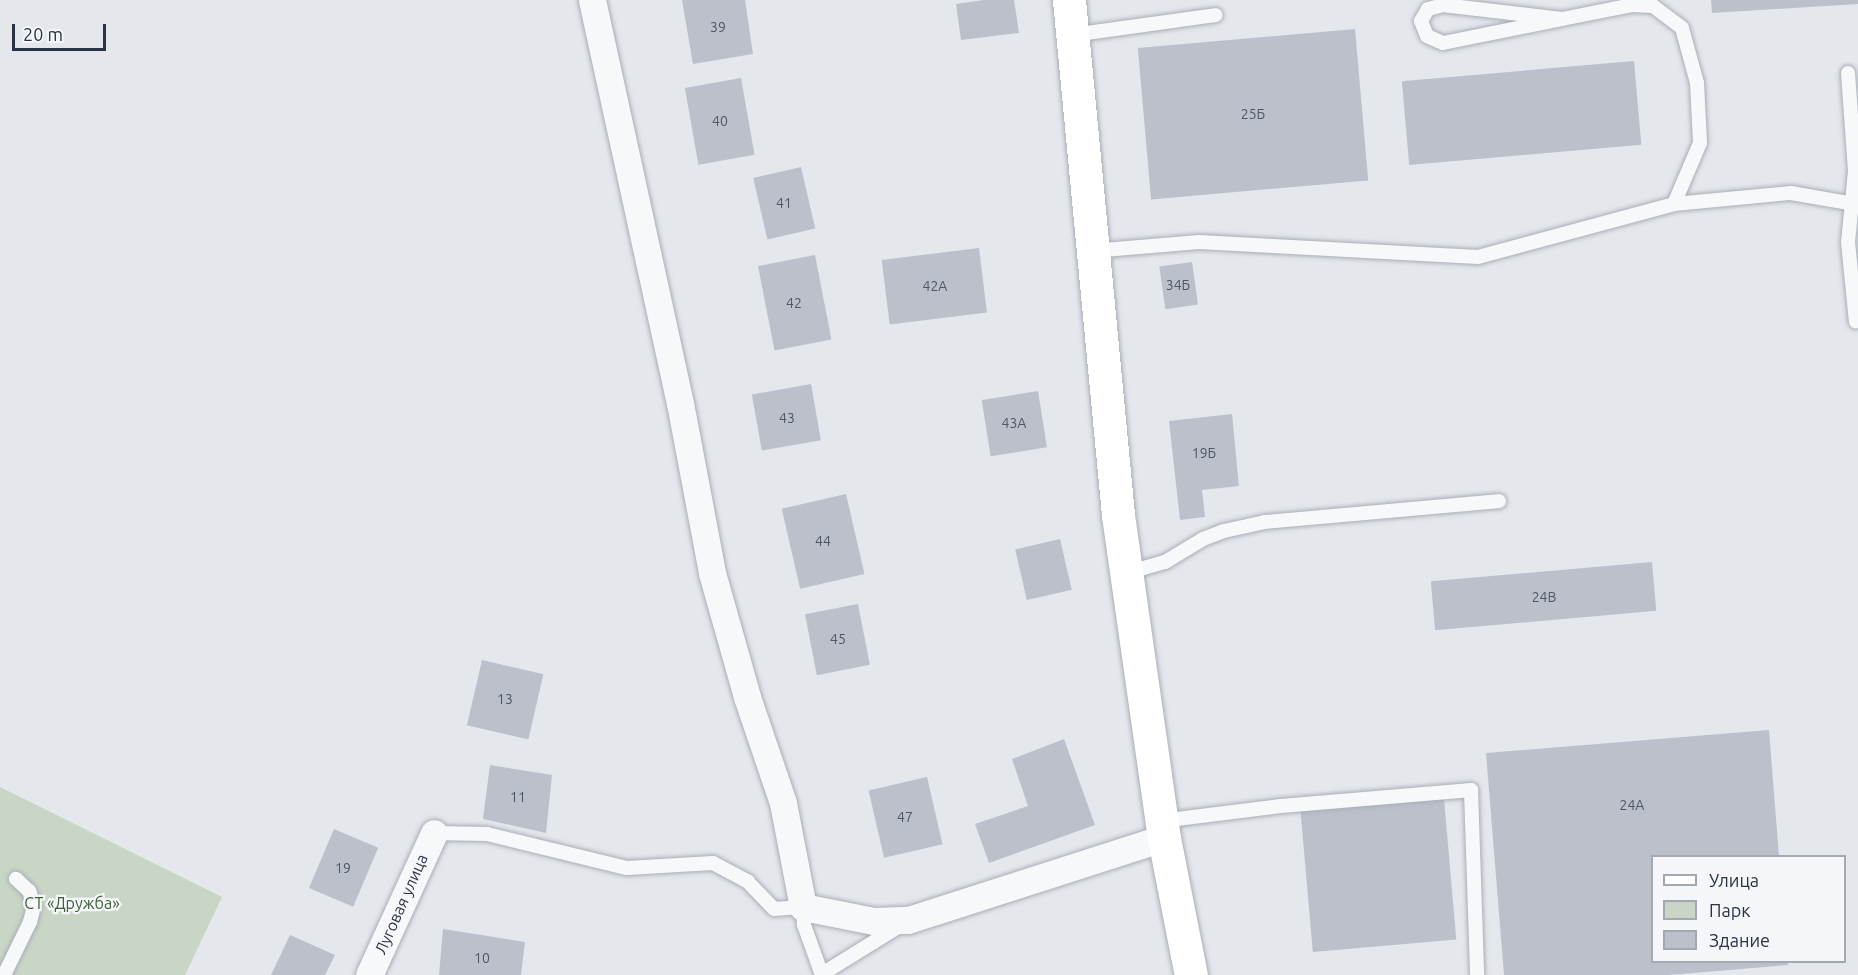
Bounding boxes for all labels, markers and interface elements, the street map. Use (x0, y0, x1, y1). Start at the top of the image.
scale bar (15, 12, 110, 50)
house number: 39 (710, 19, 726, 35)
text: 20 m (23, 24, 63, 44)
house number: 25Б (1241, 106, 1265, 122)
house number: 40 (712, 113, 728, 129)
house number: 41 (776, 195, 792, 211)
house number: 34Б (1166, 277, 1190, 293)
house number: 42А (923, 278, 947, 294)
house number: 42 (786, 295, 802, 311)
house number: 43 (779, 410, 795, 426)
house number: 43А (1002, 415, 1026, 431)
house number: 19Б (1192, 445, 1216, 461)
house number: 44 (815, 533, 831, 549)
house number: 24В (1532, 589, 1556, 605)
house number: 45 (830, 631, 846, 647)
house number: 13 (497, 691, 513, 707)
house number: 11 (510, 789, 526, 805)
house number: 24А (1620, 797, 1644, 813)
house number: 47 (897, 809, 913, 825)
street label: Луговая улица (370, 851, 432, 957)
legend (1651, 855, 1846, 963)
house number: 19 (335, 860, 351, 876)
text: Улица (1709, 870, 1759, 890)
park label: СТ «Дружба» (24, 893, 120, 913)
text: Парк (1709, 900, 1750, 920)
text: Здание (1709, 930, 1770, 950)
house number: 10 (474, 950, 490, 966)

